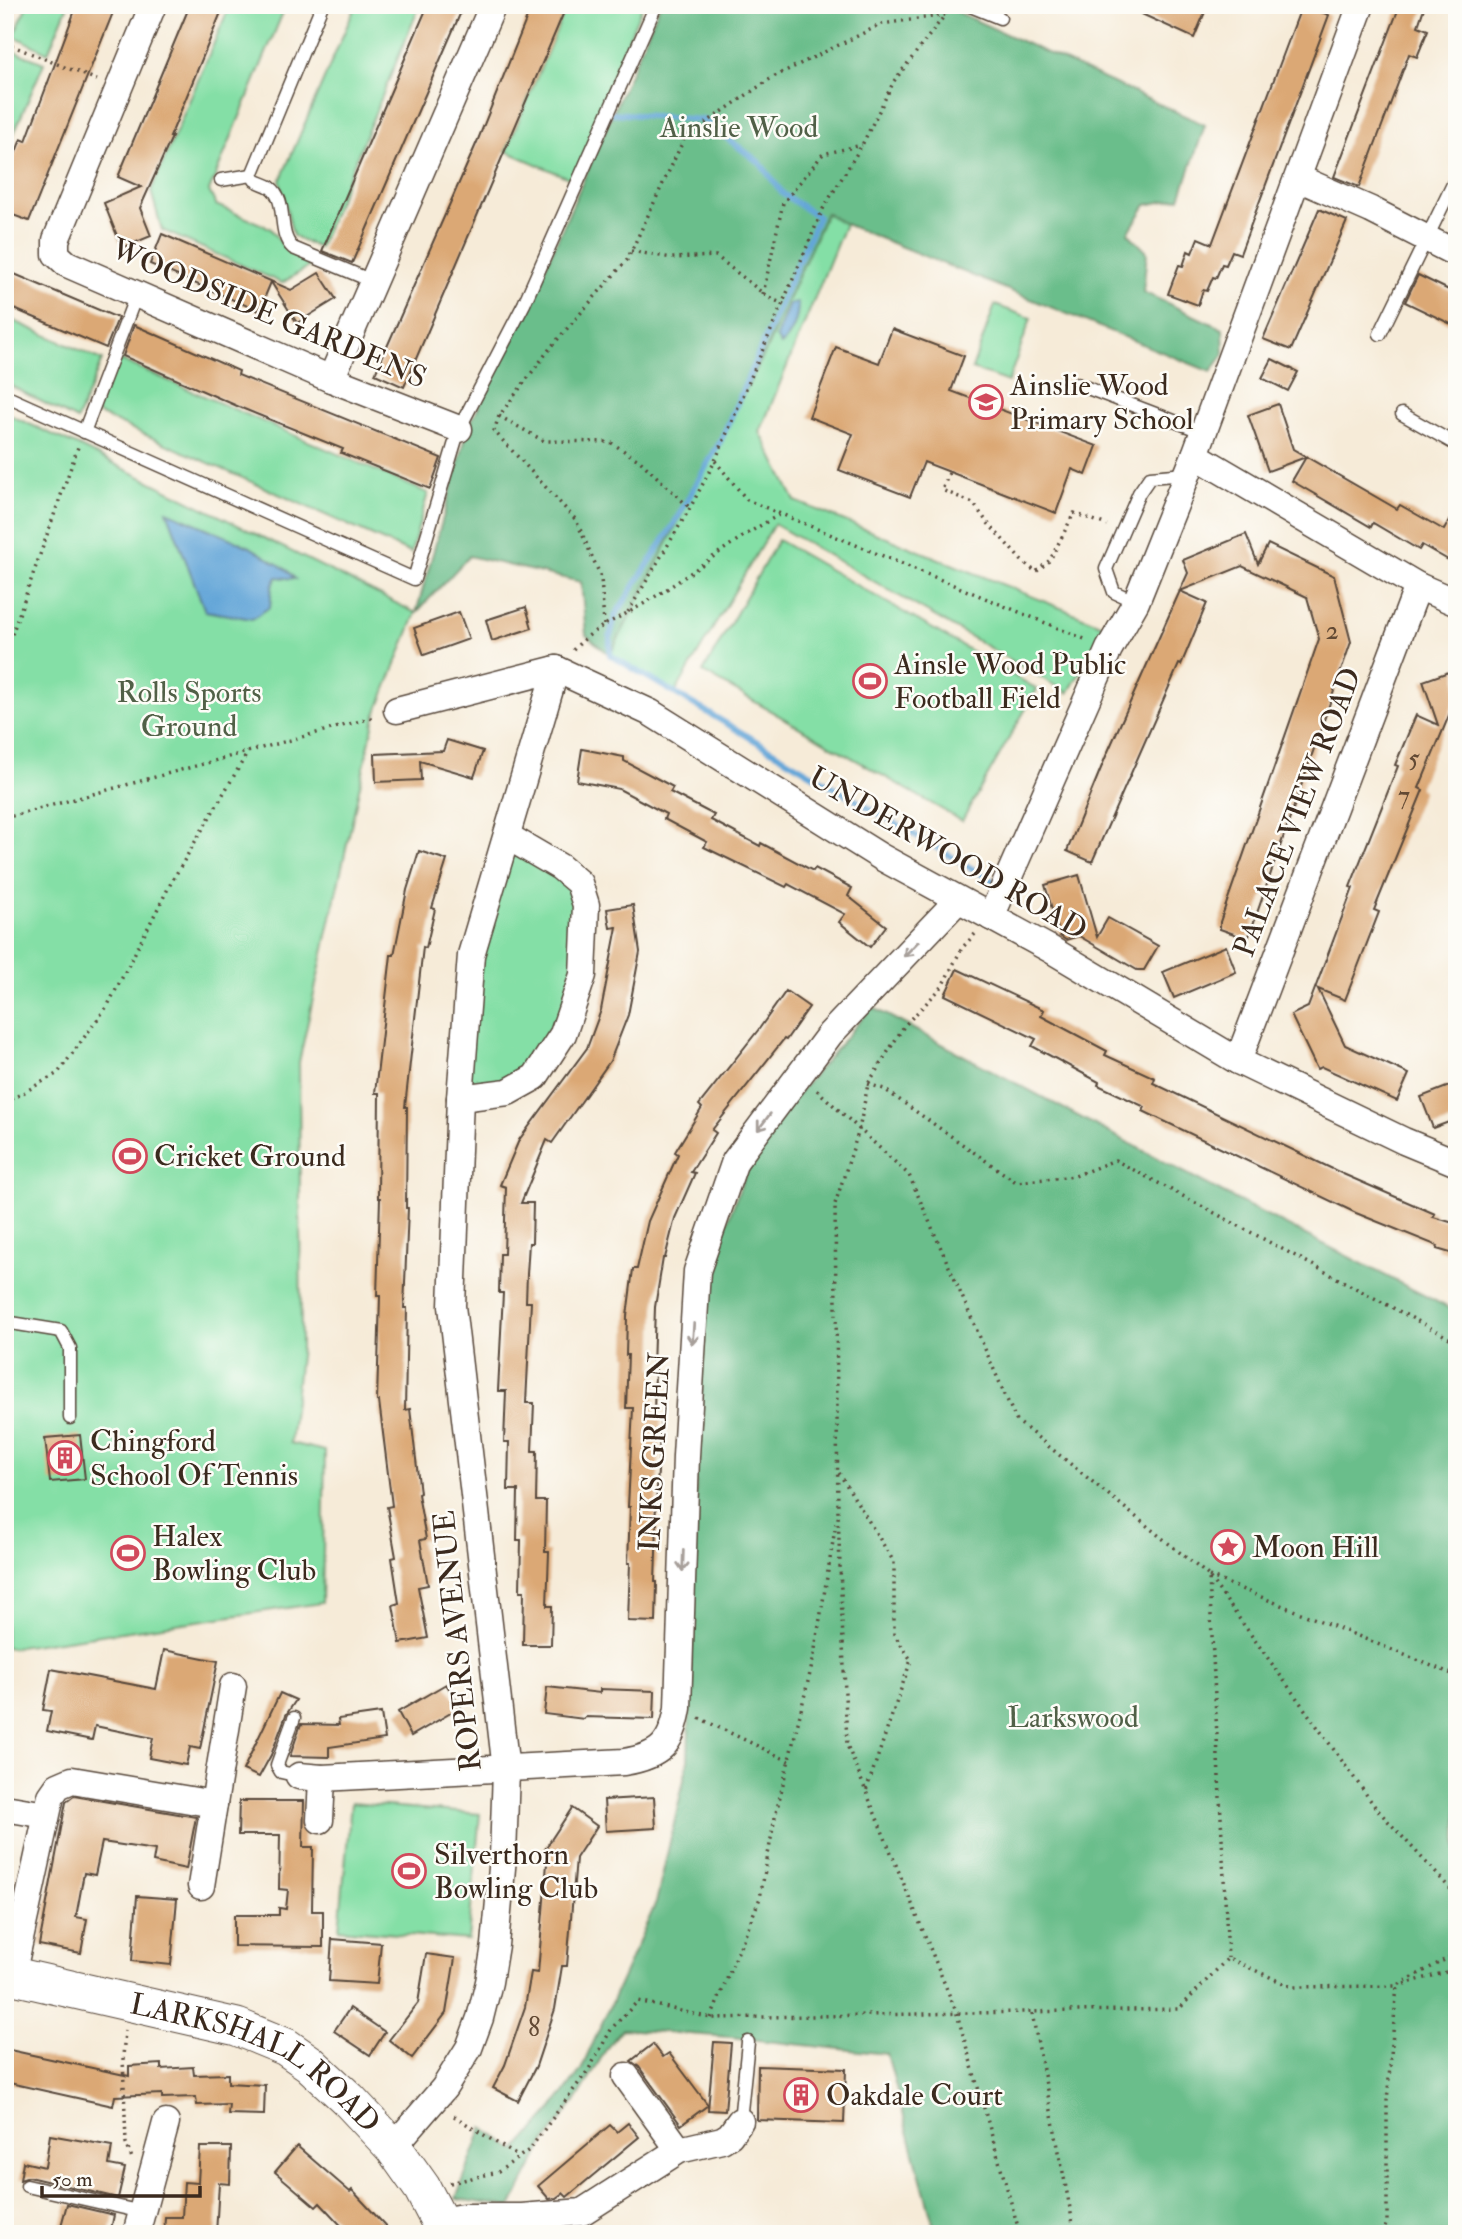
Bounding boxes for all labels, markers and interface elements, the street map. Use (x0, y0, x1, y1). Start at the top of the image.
park label: Ainslie Wood (659, 109, 819, 146)
street label: WOODSIDE GARDENS (105, 230, 432, 397)
place label: Ainslie Wood Primary School (1009, 367, 1194, 438)
school or university icon: Ainslie Wood Primary School (967, 383, 1005, 421)
house number: 2 (1325, 615, 1339, 647)
place label: Ainsle Wood Public Football Field (893, 646, 1126, 717)
sports icon: Ainsle Wood Public Football Field (851, 662, 889, 700)
street label: PALACE VIEW ROAD (1225, 662, 1370, 962)
park label: Rolls Sports Ground (117, 674, 261, 745)
house number: 5 (1408, 743, 1420, 775)
street label: UNDERWOOD ROAD (802, 759, 1094, 948)
house number: 7 (1398, 780, 1410, 812)
one-way arrow (902, 940, 919, 957)
one-way arrow (756, 1112, 771, 1131)
sports icon: Cricket Ground (111, 1137, 149, 1175)
place label: Cricket Ground (154, 1138, 346, 1175)
one-way arrow (687, 1322, 700, 1345)
street label: INKS GREEN (631, 1351, 678, 1553)
place label: Chingford School Of Tennis (90, 1423, 298, 1494)
building icon: Chingford School Of Tennis (46, 1439, 84, 1477)
street label: ROPERS AVENUE (425, 1509, 490, 1773)
place label: Halex Bowling Club (152, 1518, 316, 1589)
place icon: Moon Hill (1209, 1528, 1247, 1566)
place label: Moon Hill (1252, 1529, 1379, 1566)
sports icon: Halex Bowling Club (109, 1534, 147, 1572)
one-way arrow (676, 1549, 689, 1572)
park label: Larkswood (1007, 1699, 1139, 1736)
place label: Silverthorn Bowling Club (434, 1836, 598, 1907)
sports icon: Silverthorn Bowling Club (390, 1852, 428, 1890)
street label: LARKSHALL ROAD (126, 1985, 388, 2141)
house number: 8 (528, 2012, 540, 2044)
building icon: Oakdale Court (782, 2076, 820, 2114)
place label: Oakdale Court (826, 2077, 1003, 2114)
scale bar (42, 2155, 200, 2199)
text: 50 m (52, 2166, 93, 2193)

